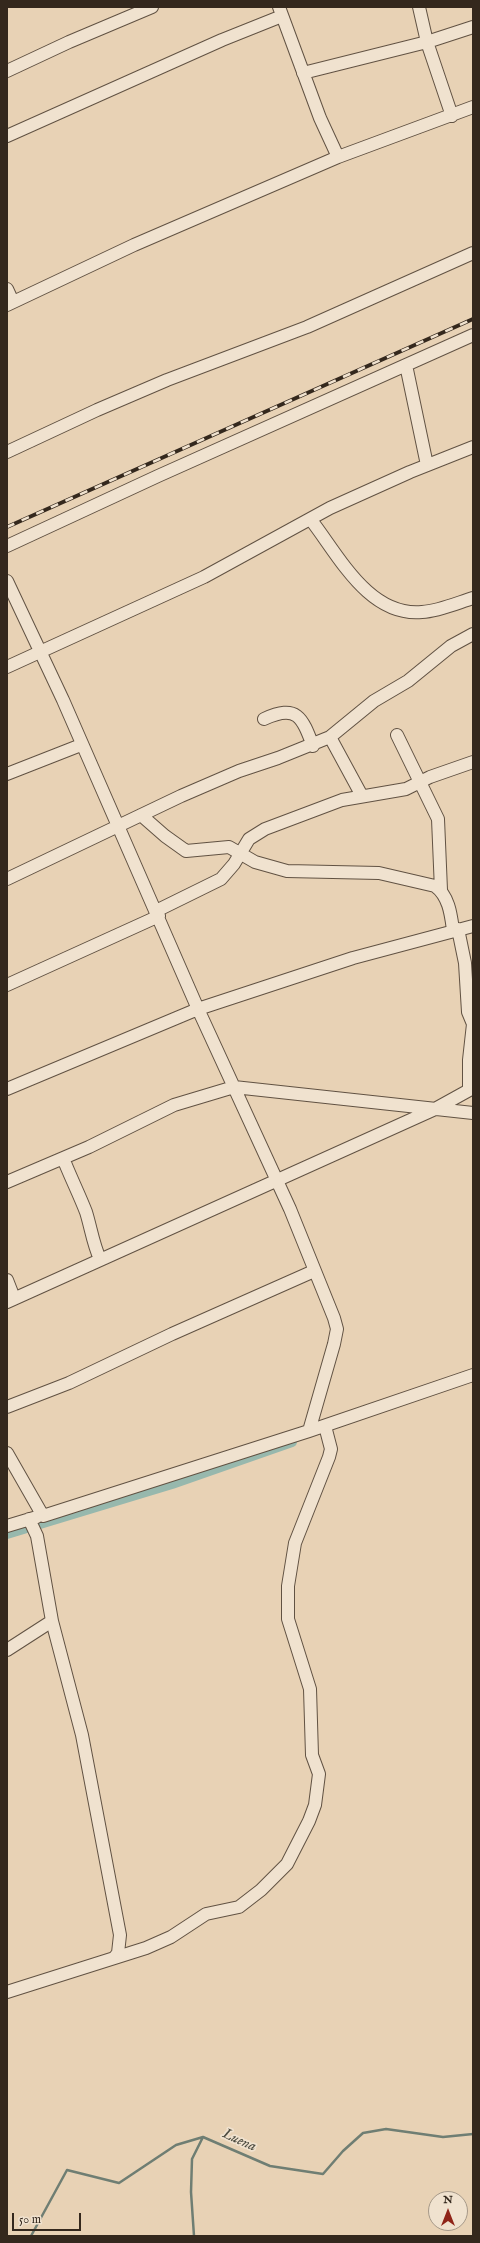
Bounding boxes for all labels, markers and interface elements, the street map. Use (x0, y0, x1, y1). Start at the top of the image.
water label: Luena (219, 2126, 259, 2156)
north arrow (428, 2191, 468, 2231)
text: N (443, 2193, 453, 2207)
scale bar (14, 2205, 83, 2231)
text: 50 m (19, 2212, 41, 2227)

